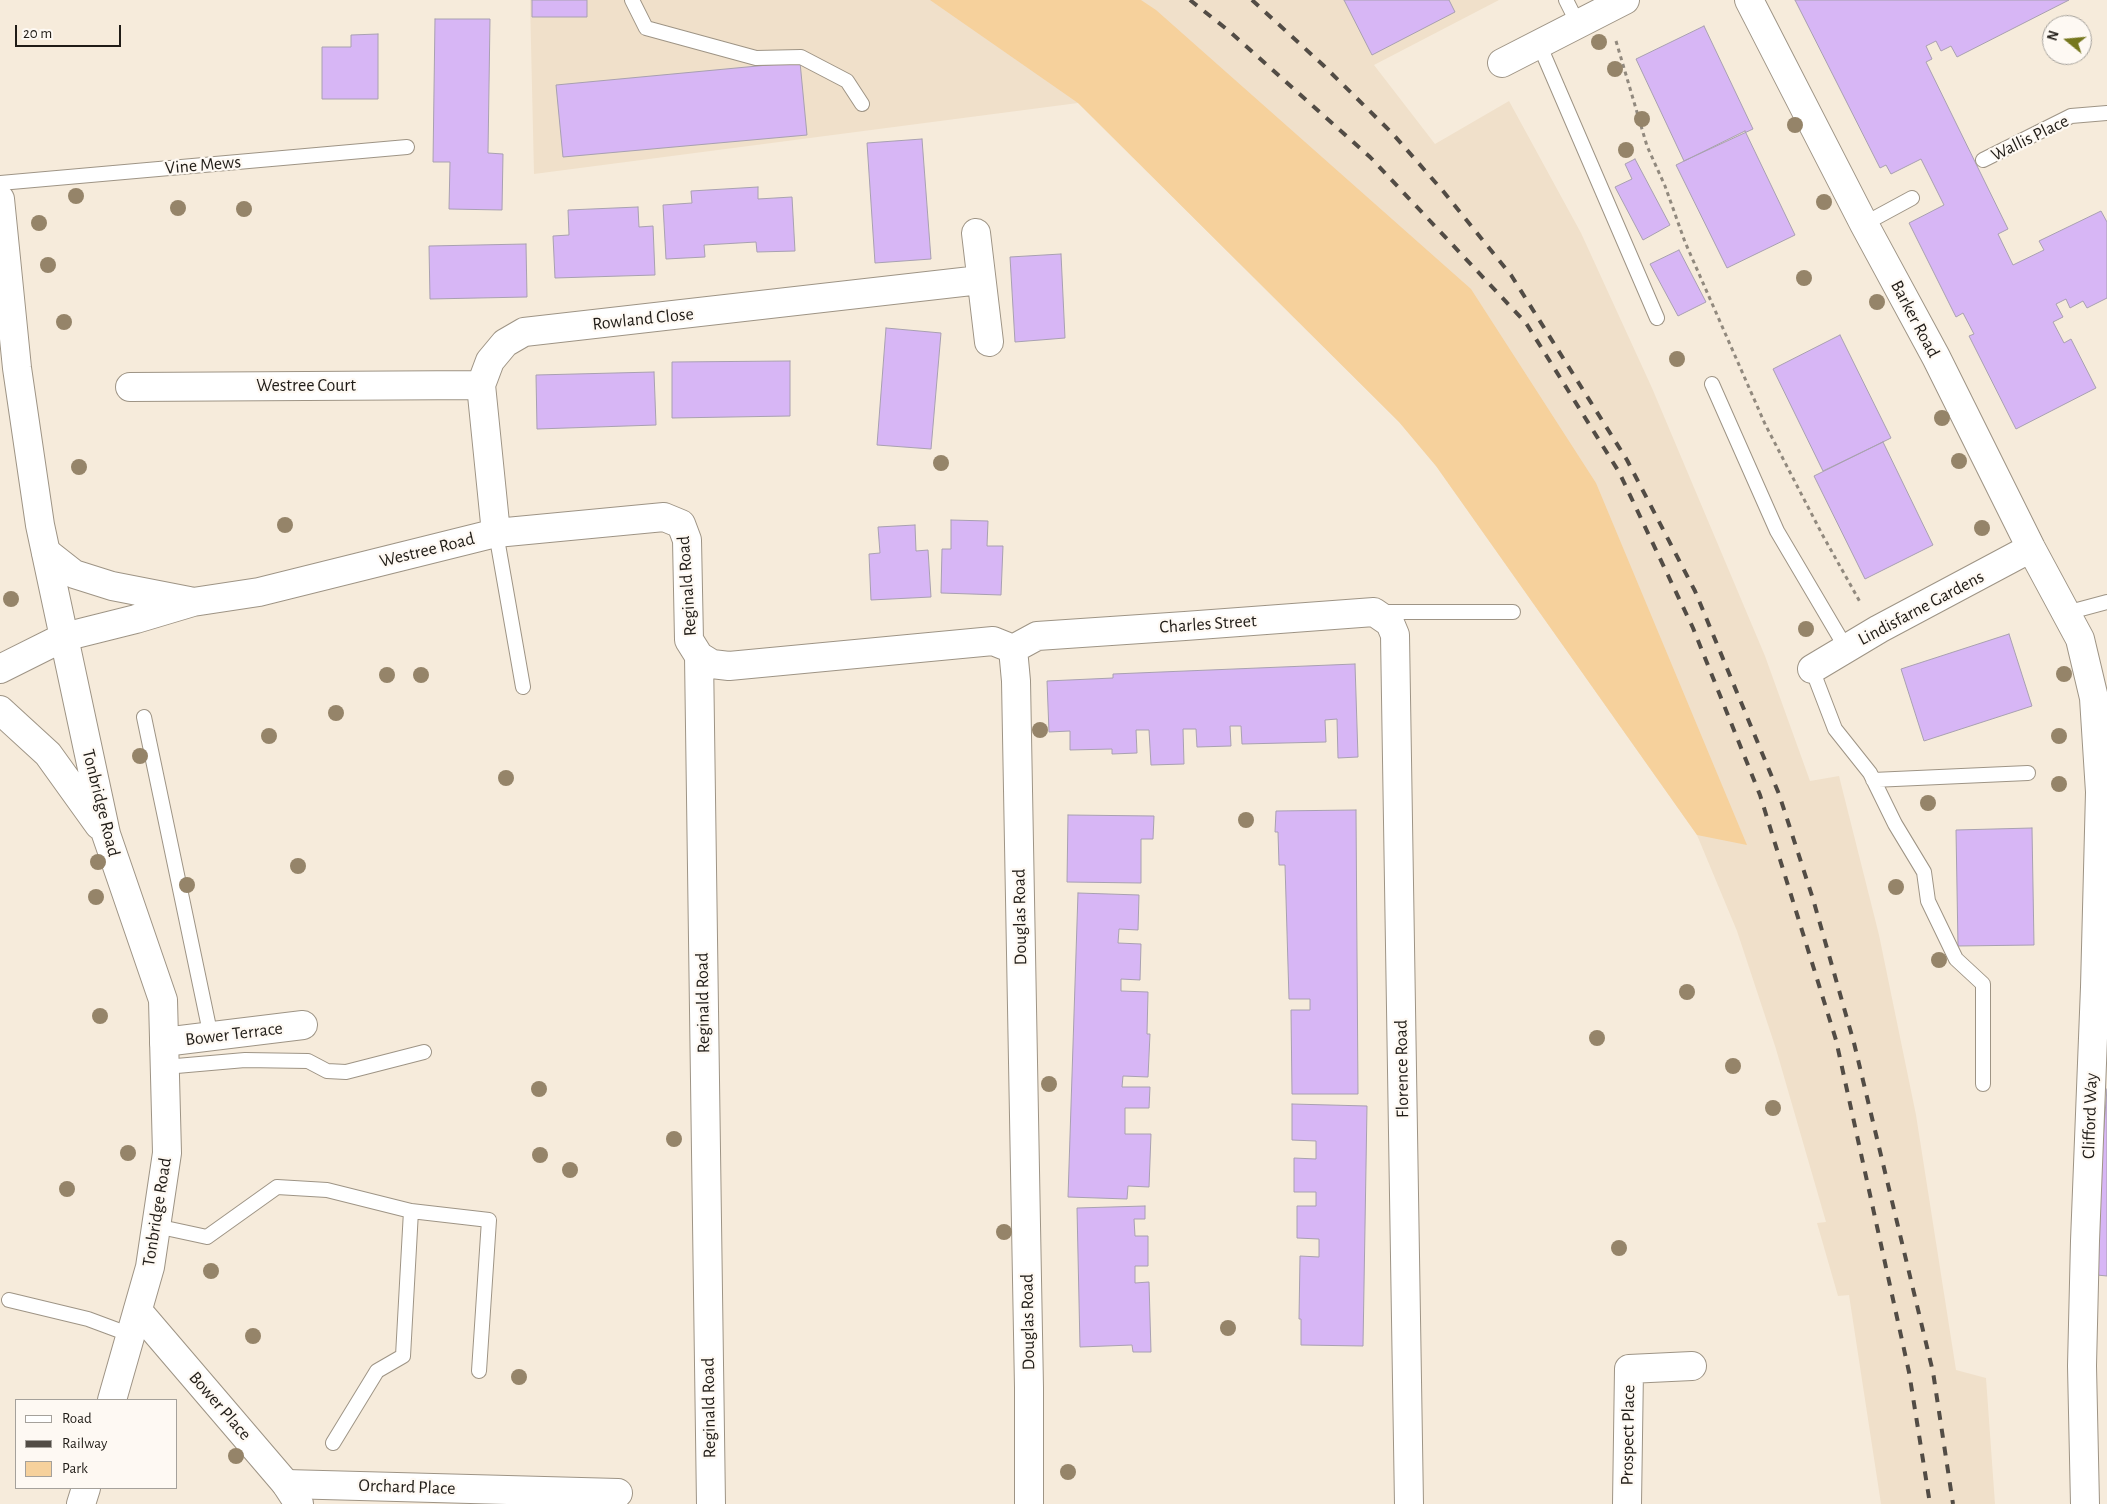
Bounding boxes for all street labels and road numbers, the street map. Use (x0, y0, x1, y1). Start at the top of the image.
street label: Wallis Place (1988, 110, 2072, 166)
street label: Vine Mews (164, 151, 242, 179)
street label: Barker Road (1886, 277, 1944, 361)
street label: Rowland Close (591, 303, 695, 335)
street label: Westree Court (256, 375, 356, 397)
street label: Westree Road (377, 528, 477, 572)
street label: Reginald Road (673, 535, 701, 637)
street label: Lindisfarne Gardens (1854, 566, 1988, 650)
street label: Charles Street (1159, 610, 1257, 638)
street label: Tonbridge Road (77, 747, 125, 859)
street label: Douglas Road (1008, 869, 1032, 965)
street label: Reginald Road (691, 952, 715, 1054)
street label: Bower Terrace (184, 1017, 284, 1051)
street label: Florence Road (1390, 1020, 1414, 1118)
street label: Clifford Way (2078, 1072, 2102, 1160)
street label: Tonbridge Road (138, 1156, 176, 1268)
street label: Douglas Road (1016, 1274, 1040, 1370)
street label: Reginald Road (697, 1357, 721, 1459)
street label: Bower Place (184, 1367, 256, 1445)
street label: Prospect Place (1616, 1384, 1640, 1486)
street label: Orchard Place (358, 1475, 456, 1499)

